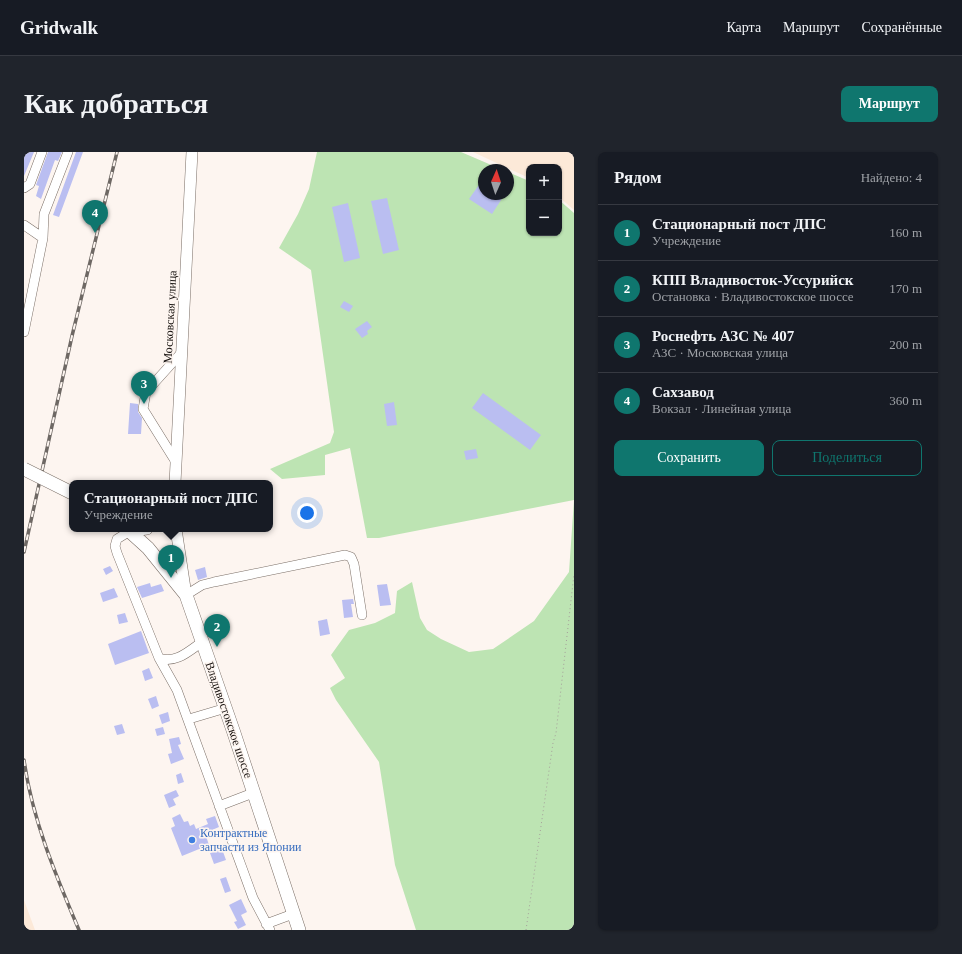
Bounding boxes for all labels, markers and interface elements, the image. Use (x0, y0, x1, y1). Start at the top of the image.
text: Gridwalk (20, 17, 98, 38)
text: Карта (726, 20, 761, 35)
text: Маршрут (783, 20, 839, 35)
text: Сохранённые (861, 20, 942, 35)
button: Маршрут (841, 86, 938, 122)
text: Как добраться (24, 88, 208, 119)
north arrow (478, 164, 514, 200)
map controls (526, 164, 562, 236)
button: + (526, 164, 562, 200)
text: Рядом (614, 168, 662, 187)
text: Найдено: 4 (861, 170, 922, 185)
pin: 4 (82, 200, 108, 233)
button: − (526, 200, 562, 236)
text: Стационарный пост ДПС (652, 216, 826, 232)
text: 1 (624, 225, 630, 240)
text: 160 m (889, 225, 922, 240)
text: Учреждение (652, 233, 721, 248)
street label: Московская улица (161, 269, 179, 364)
text: КПП Владивосток-Уссурийск (652, 272, 854, 288)
text: 2 (624, 281, 630, 296)
text: 170 m (889, 281, 922, 296)
text: Остановка · Владивостокское шоссе (652, 289, 854, 304)
text: Роснефть АЗС № 407 (652, 328, 794, 344)
text: 3 (624, 337, 630, 352)
text: 200 m (889, 337, 922, 352)
text: АЗС · Московская улица (652, 345, 788, 360)
pin: 3 (131, 371, 157, 404)
text: Сахзавод (652, 384, 714, 400)
text: 4 (624, 393, 630, 408)
text: 360 m (889, 393, 922, 408)
text: Вокзал · Линейная улица (652, 401, 791, 416)
button: Сохранить (614, 440, 764, 476)
button: Поделиться (772, 440, 922, 476)
popup (69, 480, 273, 532)
text: Стационарный пост ДПС (84, 490, 258, 506)
your location (297, 503, 317, 523)
text: Учреждение (84, 507, 153, 522)
pin: 1 (158, 545, 184, 578)
pin: 2 (204, 614, 230, 647)
street label: Владивостокское шоссе (202, 660, 256, 780)
place label: Контрактные запчасти из Японии (200, 826, 302, 854)
marker: Контрактные запчасти из Японии (187, 835, 197, 845)

